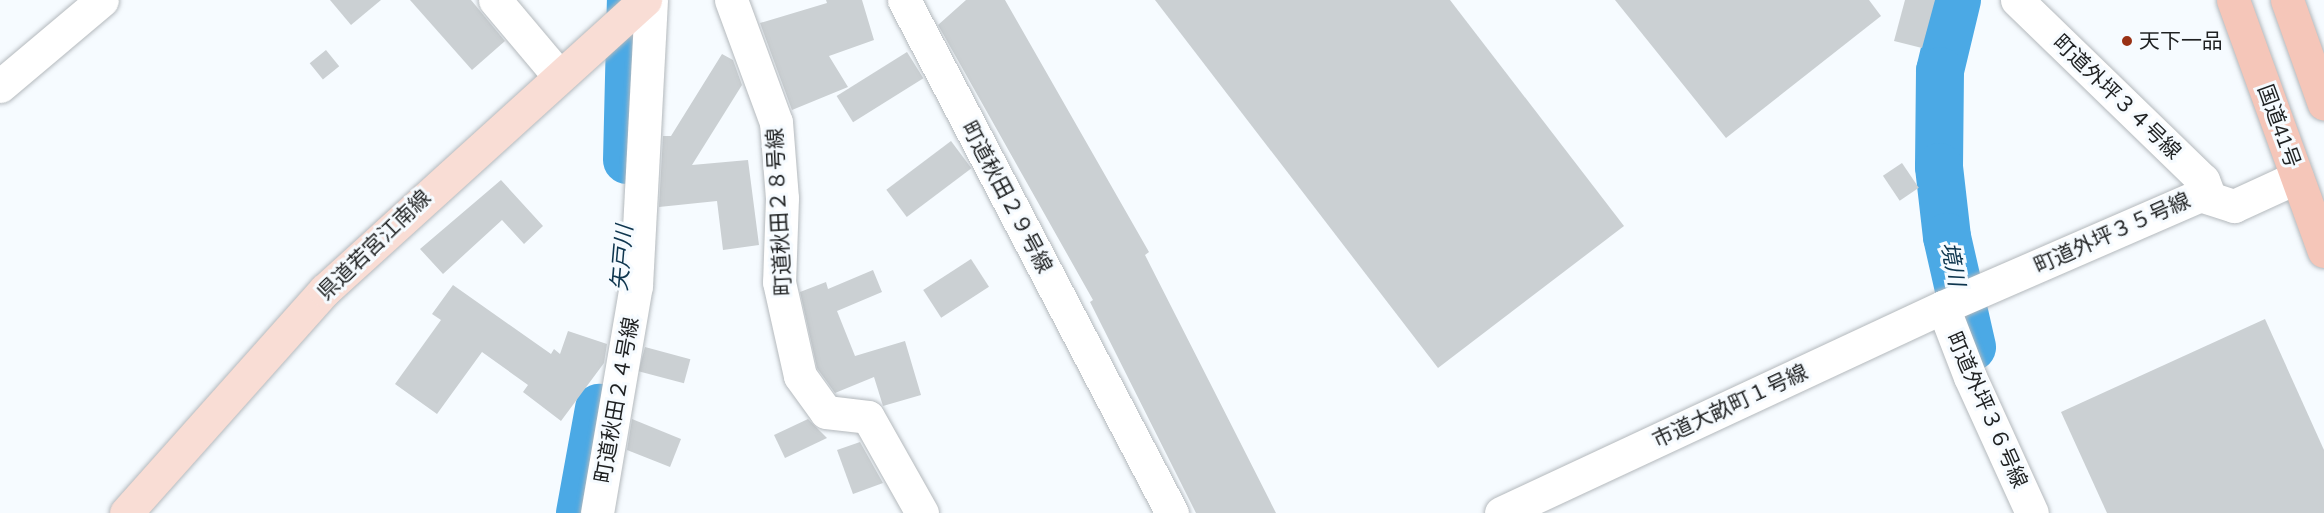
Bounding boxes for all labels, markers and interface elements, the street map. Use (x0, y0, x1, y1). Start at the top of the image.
place label: 天下一品 (2139, 28, 2223, 54)
street label: 町道外坪３４号線 (2048, 30, 2186, 164)
marker: 天下一品 (2120, 34, 2134, 48)
street label: 国道41号 (2252, 81, 2306, 171)
street label: 町道秋田２９号線 (956, 117, 1058, 277)
street label: 町道秋田２８号線 (762, 127, 796, 297)
street label: 県道若宮江南線 (312, 185, 436, 305)
street label: 町道外坪３５号線 (2030, 187, 2194, 279)
water label: 矢戸川 (606, 224, 638, 292)
water label: 境川 (1936, 240, 1970, 288)
street label: 町道秋田２４号線 (590, 315, 644, 485)
street label: 町道外坪３６号線 (1941, 328, 2033, 492)
street label: 市道大畝町１号線 (1649, 359, 1811, 453)

